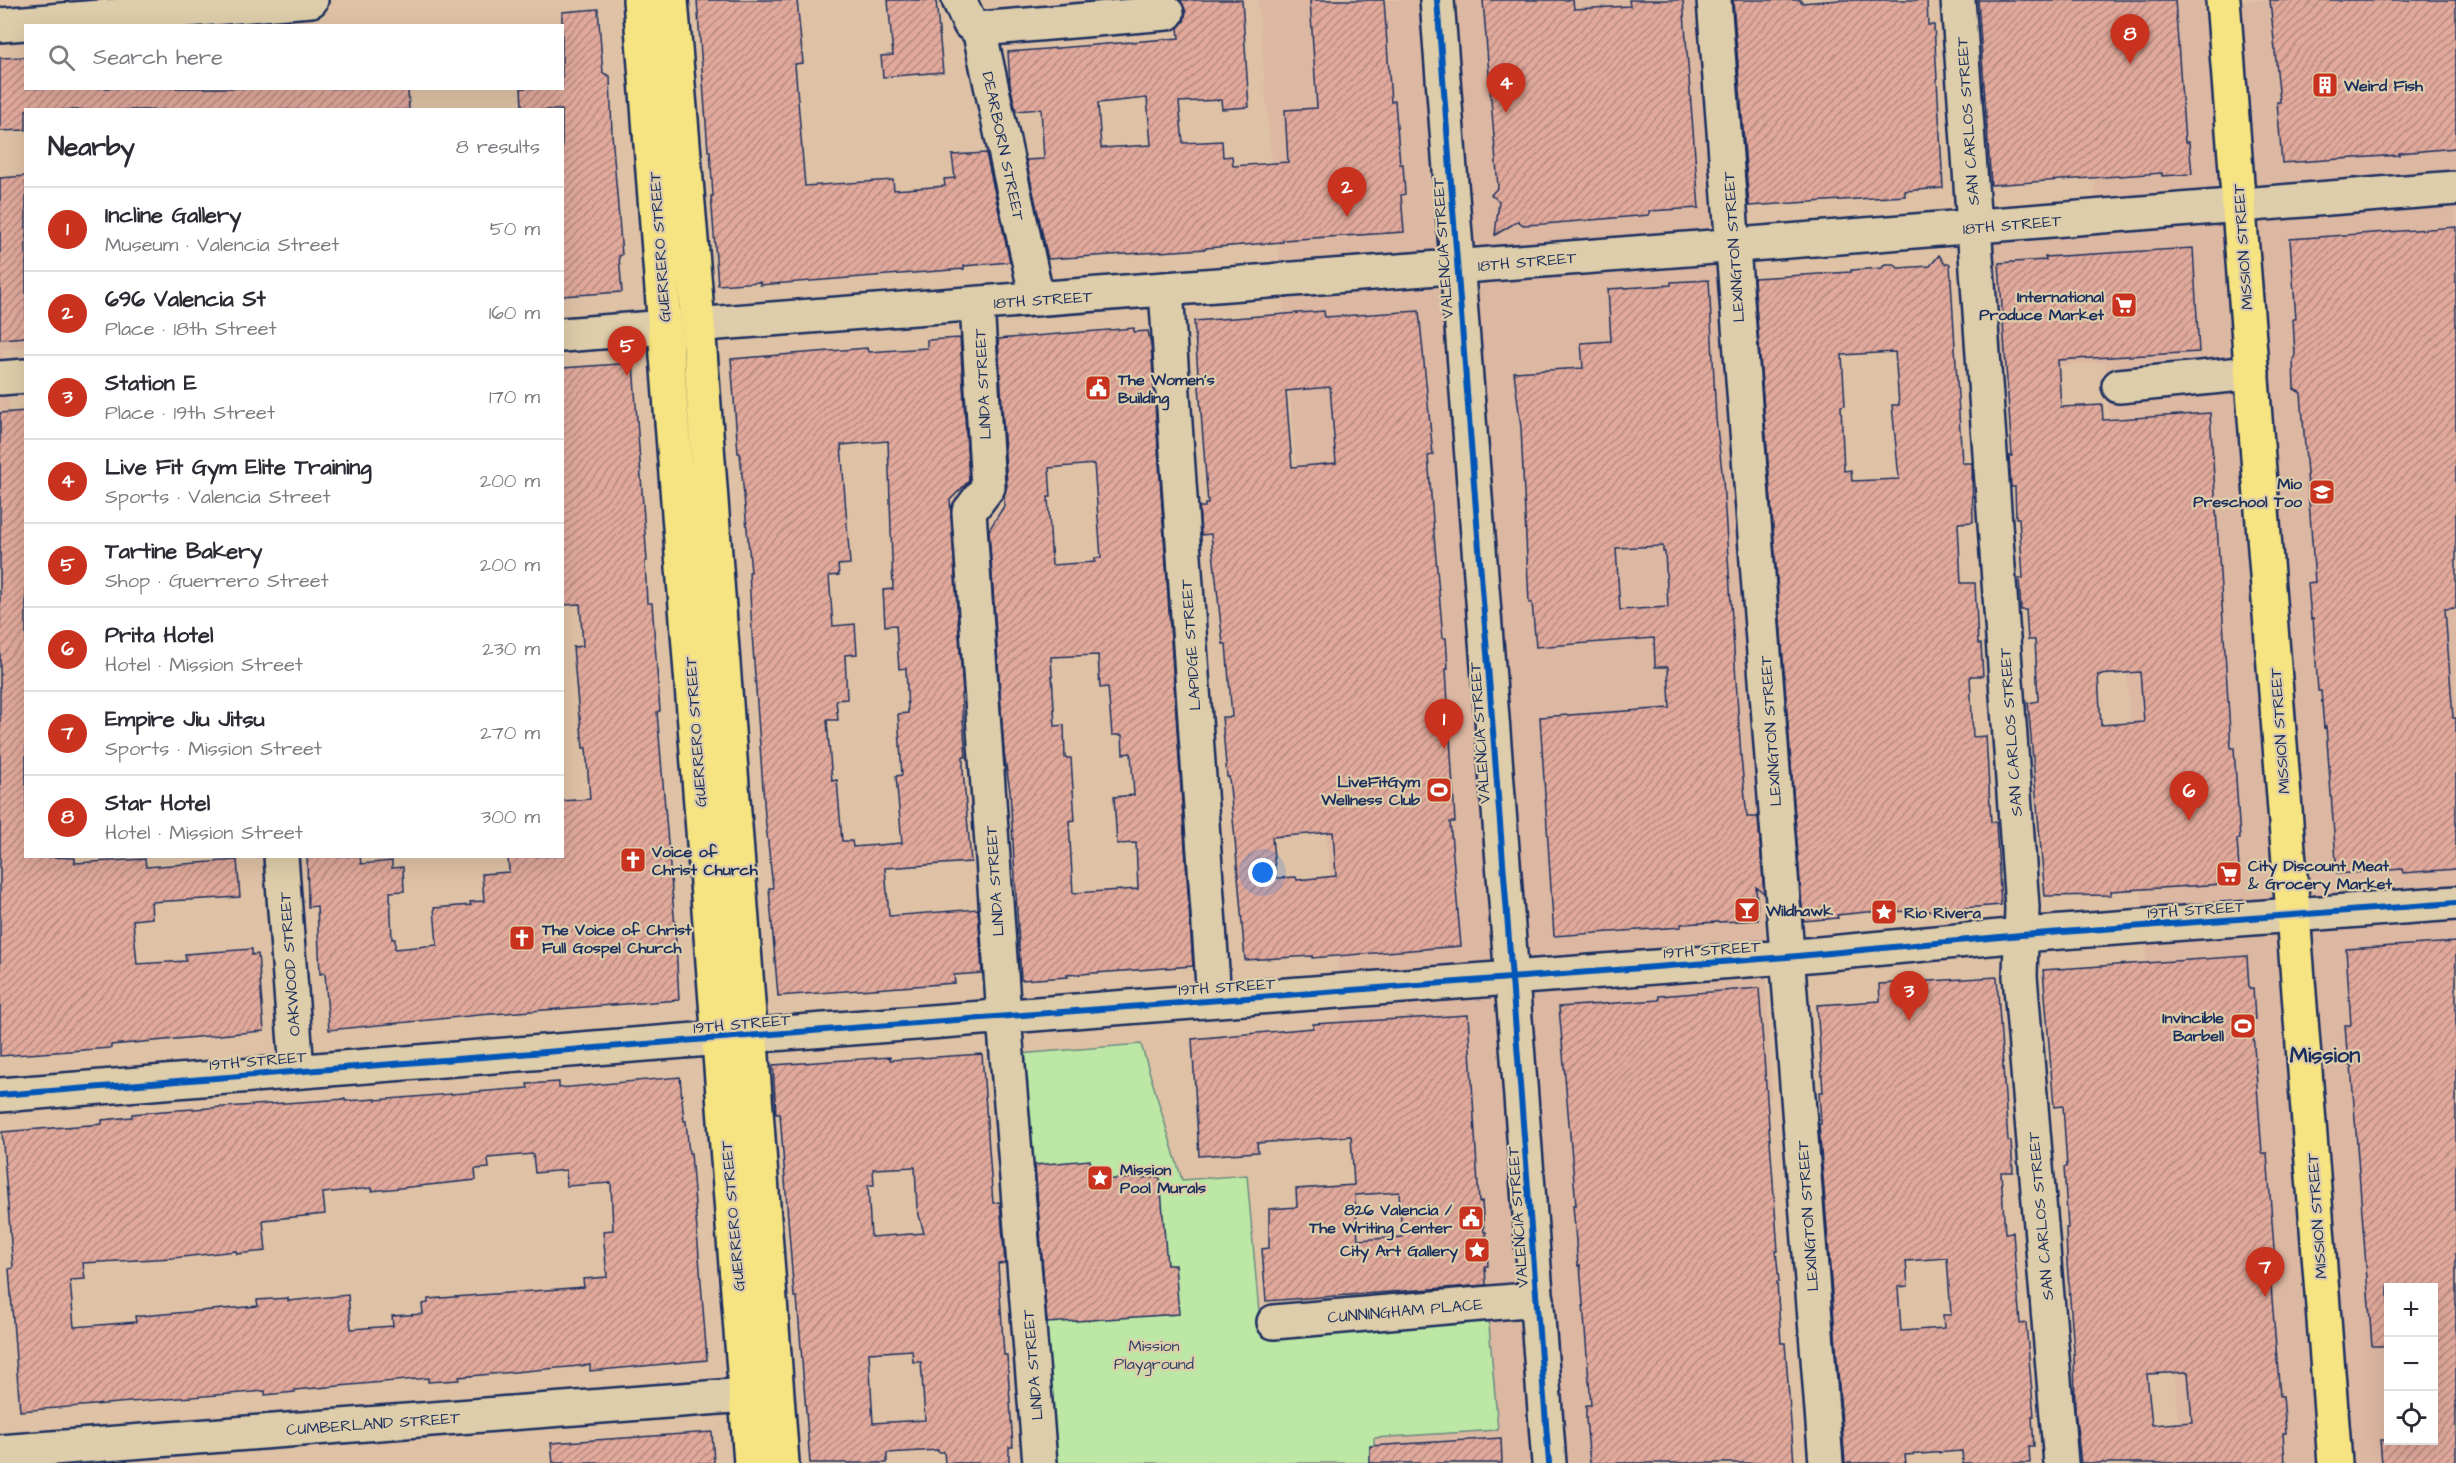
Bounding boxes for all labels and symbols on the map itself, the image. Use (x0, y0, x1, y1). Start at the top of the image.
pin: 8 (2110, 14, 2150, 64)
street label: SAN CARLOS STREET (1951, 36, 1985, 206)
pin: 4 (1486, 63, 1526, 113)
street label: DEARBORN STREET (976, 70, 1030, 223)
building icon: Weird Fish (2310, 70, 2340, 100)
place label: Weird Fish (2343, 75, 2424, 97)
pin: 2 (1328, 168, 1366, 217)
street label: GUERRERO STREET (644, 171, 676, 323)
street label: LEXINGTON STREET (1718, 171, 1750, 323)
street label: VALENCIA STREET (1427, 176, 1459, 319)
street label: MISSION STREET (2228, 183, 2258, 311)
street label: 18TH STREET (1962, 210, 2062, 240)
street label: 18TH STREET (1477, 247, 1577, 277)
street label: 18TH STREET (993, 286, 1093, 314)
place label: International Produce Market (1979, 286, 2105, 326)
supermarket icon: International Produce Market (2109, 290, 2139, 320)
pin: 5 (608, 326, 646, 376)
street label: LINDA STREET (969, 328, 997, 440)
place label: The Women's Building (1117, 369, 1215, 411)
public building icon: The Women's Building (1083, 373, 1113, 403)
place label: Mio Preschool Too (2193, 473, 2303, 513)
school or university icon: Mio Preschool Too (2307, 477, 2337, 507)
street label: LAPIDGE STREET (1175, 578, 1207, 711)
street label: SAN CARLOS STREET (1994, 647, 2028, 817)
street label: LEXINGTON STREET (1755, 655, 1787, 807)
street label: GUERRERO STREET (680, 656, 712, 808)
street label: VALENCIA STREET (1464, 661, 1496, 804)
street label: MISSION STREET (2265, 667, 2295, 795)
pin: 1 (1424, 700, 1464, 749)
place label: LiveFitGym Wellness Club (1320, 771, 1421, 811)
pin: 6 (2170, 772, 2208, 821)
sports icon: LiveFitGym Wellness Club (1424, 775, 1454, 805)
street label: LINDA STREET (980, 825, 1010, 937)
place label: Voice of Christ Church (651, 841, 759, 881)
church icon: Voice of Christ Church (618, 845, 648, 875)
place label: City Discount Meat & Grocery Market (2247, 855, 2393, 896)
your location (1248, 858, 1277, 887)
supermarket icon: City Discount Meat & Grocery Market (2214, 859, 2244, 889)
street label: OAKWOOD STREET (274, 891, 306, 1037)
bar icon: Wildhawk (1732, 895, 1762, 925)
street label: 19TH STREET (2147, 896, 2246, 924)
place icon: Rio Rivera (1869, 897, 1899, 927)
place label: Wildhawk (1765, 900, 1833, 922)
place label: Rio Rivera (1904, 902, 1982, 924)
place label: The Voice of Christ Full Gospel Church (541, 919, 692, 959)
church icon: The Voice of Christ Full Gospel Church (507, 923, 537, 953)
street label: 19TH STREET (1663, 936, 1762, 964)
pin: 3 (1890, 972, 1928, 1021)
street label: 19TH STREET (1178, 973, 1277, 1001)
place label: Invincible Barbell (2162, 1007, 2224, 1047)
street label: 19TH STREET (692, 1009, 792, 1039)
sports icon: Invincible Barbell (2228, 1011, 2258, 1041)
district label: Mission (2290, 1040, 2360, 1071)
street label: 19TH STREET (208, 1046, 308, 1076)
street label: SAN CARLOS STREET (2023, 1131, 2059, 1301)
street label: GUERRERO STREET (715, 1140, 751, 1292)
street label: LEXINGTON STREET (1792, 1140, 1824, 1292)
street label: VALENCIA STREET (1502, 1145, 1534, 1288)
street label: MISSION STREET (2302, 1152, 2332, 1280)
place label: Mission Pool Murals (1120, 1159, 1206, 1199)
place icon: Mission Pool Murals (1085, 1163, 1115, 1193)
place label: 826 Valencia / The Writing Center (1308, 1199, 1453, 1241)
public building icon: 826 Valencia / The Writing Center (1456, 1203, 1486, 1233)
place icon: City Art Gallery (1462, 1235, 1492, 1265)
place label: City Art Gallery (1340, 1240, 1458, 1263)
pin: 7 (2246, 1248, 2284, 1297)
street label: CUNNINGHAM PLACE (1327, 1293, 1484, 1329)
street label: LINDA STREET (1017, 1309, 1049, 1421)
park label: Mission Playground (1114, 1335, 1194, 1376)
street label: CUMBERLAND STREET (285, 1407, 461, 1441)

